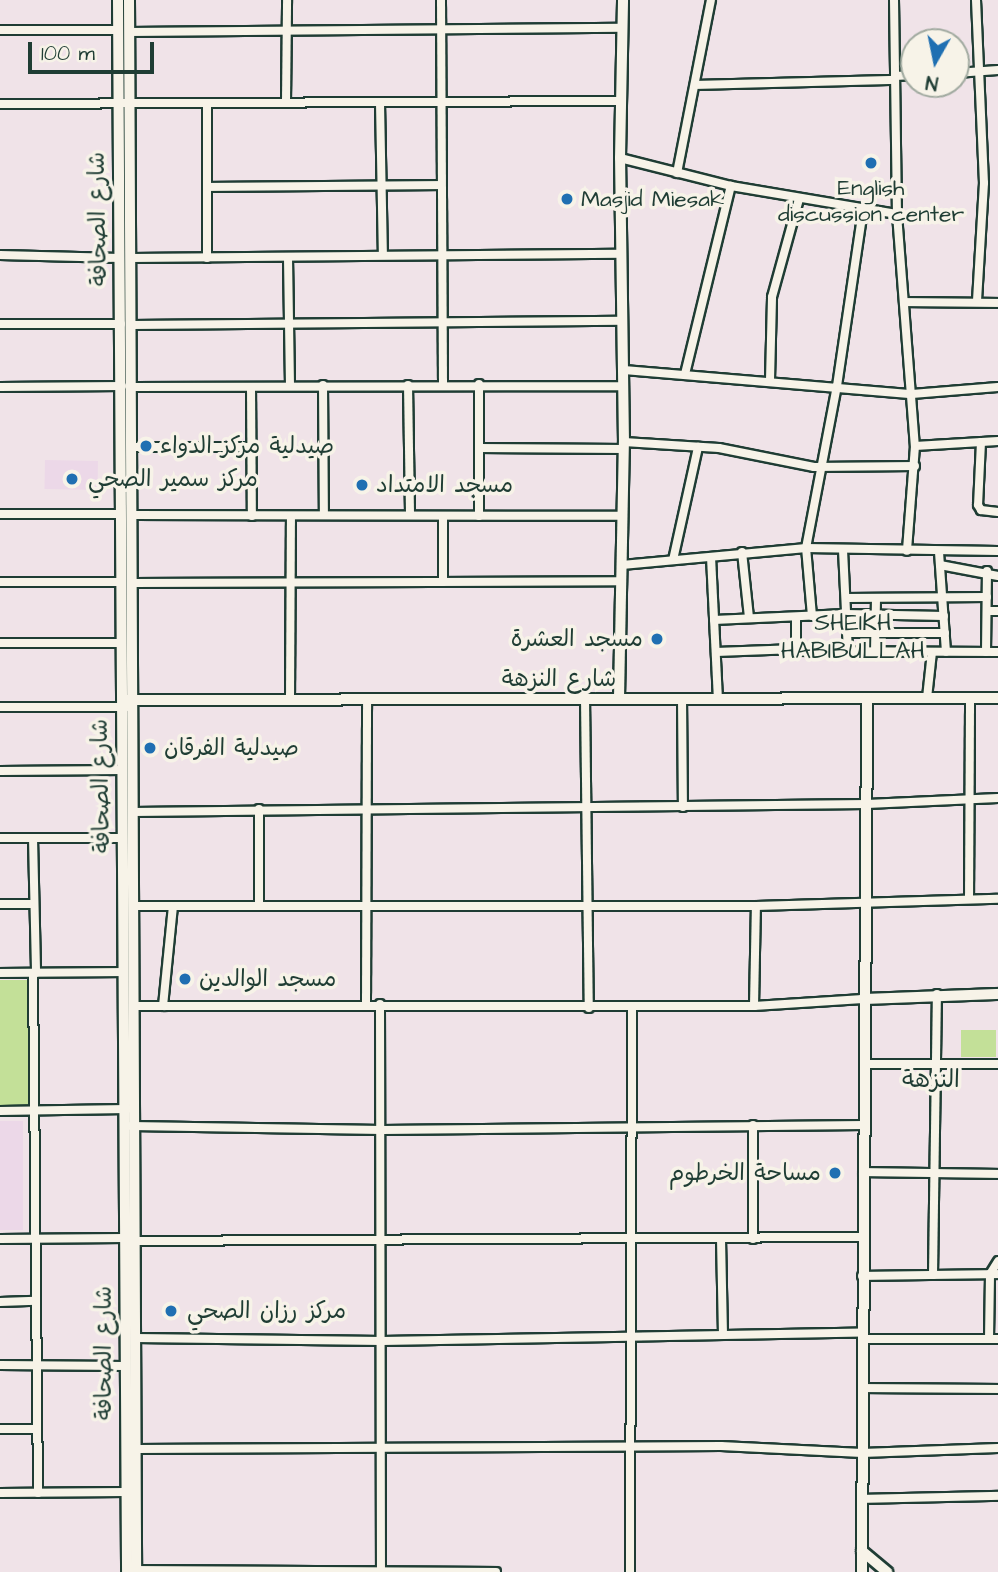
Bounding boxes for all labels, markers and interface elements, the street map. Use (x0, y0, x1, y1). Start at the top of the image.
scale bar (32, 28, 158, 72)
north arrow (900, 28, 970, 98)
text: 100 m (41, 39, 95, 68)
text: N (924, 68, 940, 97)
street label: شارع الصحافة (83, 152, 113, 286)
marker: English discussion center (863, 155, 879, 171)
place label: English discussion center (778, 174, 964, 228)
place label: Masjid Miesak (581, 185, 724, 213)
marker: Masjid Miesak (559, 191, 575, 207)
place label: صيدلية مركز الدواء (160, 432, 334, 460)
marker: صيدلية مركز الدواء (138, 438, 154, 454)
place label: مركز سمير الصحي (88, 465, 258, 493)
marker: مركز سمير الصحي (62, 469, 82, 489)
place label: مسجد الامتداد (376, 471, 513, 499)
marker: مسجد الامتداد (354, 477, 370, 493)
district label: SHEIKH HABIBULLAH (772, 610, 934, 666)
place label: مسجد العشرة (511, 625, 643, 653)
marker: مسجد العشرة (649, 631, 665, 647)
street label: شارع النزهة (502, 665, 616, 693)
street label: شارع الصحافة (86, 719, 116, 853)
place label: صيدلية الفرقان (164, 734, 299, 762)
marker: صيدلية الفرقان (142, 740, 158, 756)
place label: مسجد الوالدين (199, 965, 336, 993)
marker: مسجد الوالدين (177, 971, 193, 987)
district label: النزهة (902, 1067, 960, 1095)
place label: مساحة الخرطوم (669, 1159, 821, 1187)
marker: مساحة الخرطوم (827, 1165, 843, 1181)
street label: شارع الصحافة (90, 1286, 118, 1420)
place label: مركز رزان الصحي (187, 1297, 346, 1325)
marker: مركز رزان الصحي (161, 1301, 181, 1321)

